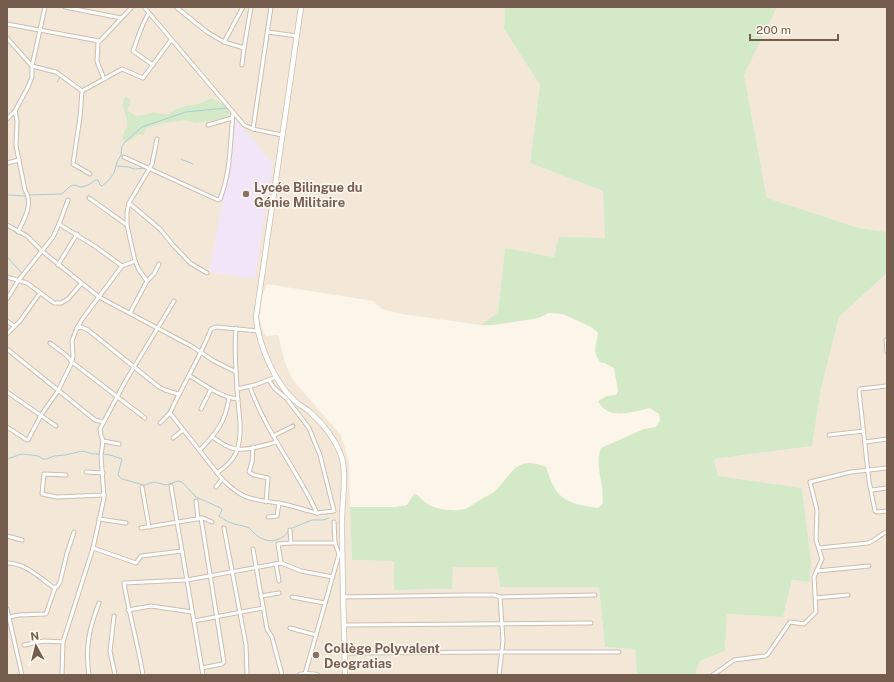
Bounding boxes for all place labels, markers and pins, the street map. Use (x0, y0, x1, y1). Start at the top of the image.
place label: Lycée Bilingue du Génie Militaire (254, 180, 363, 210)
marker: Lycée Bilingue du Génie Militaire (241, 189, 251, 199)
place label: Collège Polyvalent Deogratias (324, 641, 440, 671)
marker: Collège Polyvalent Deogratias (311, 650, 321, 660)

